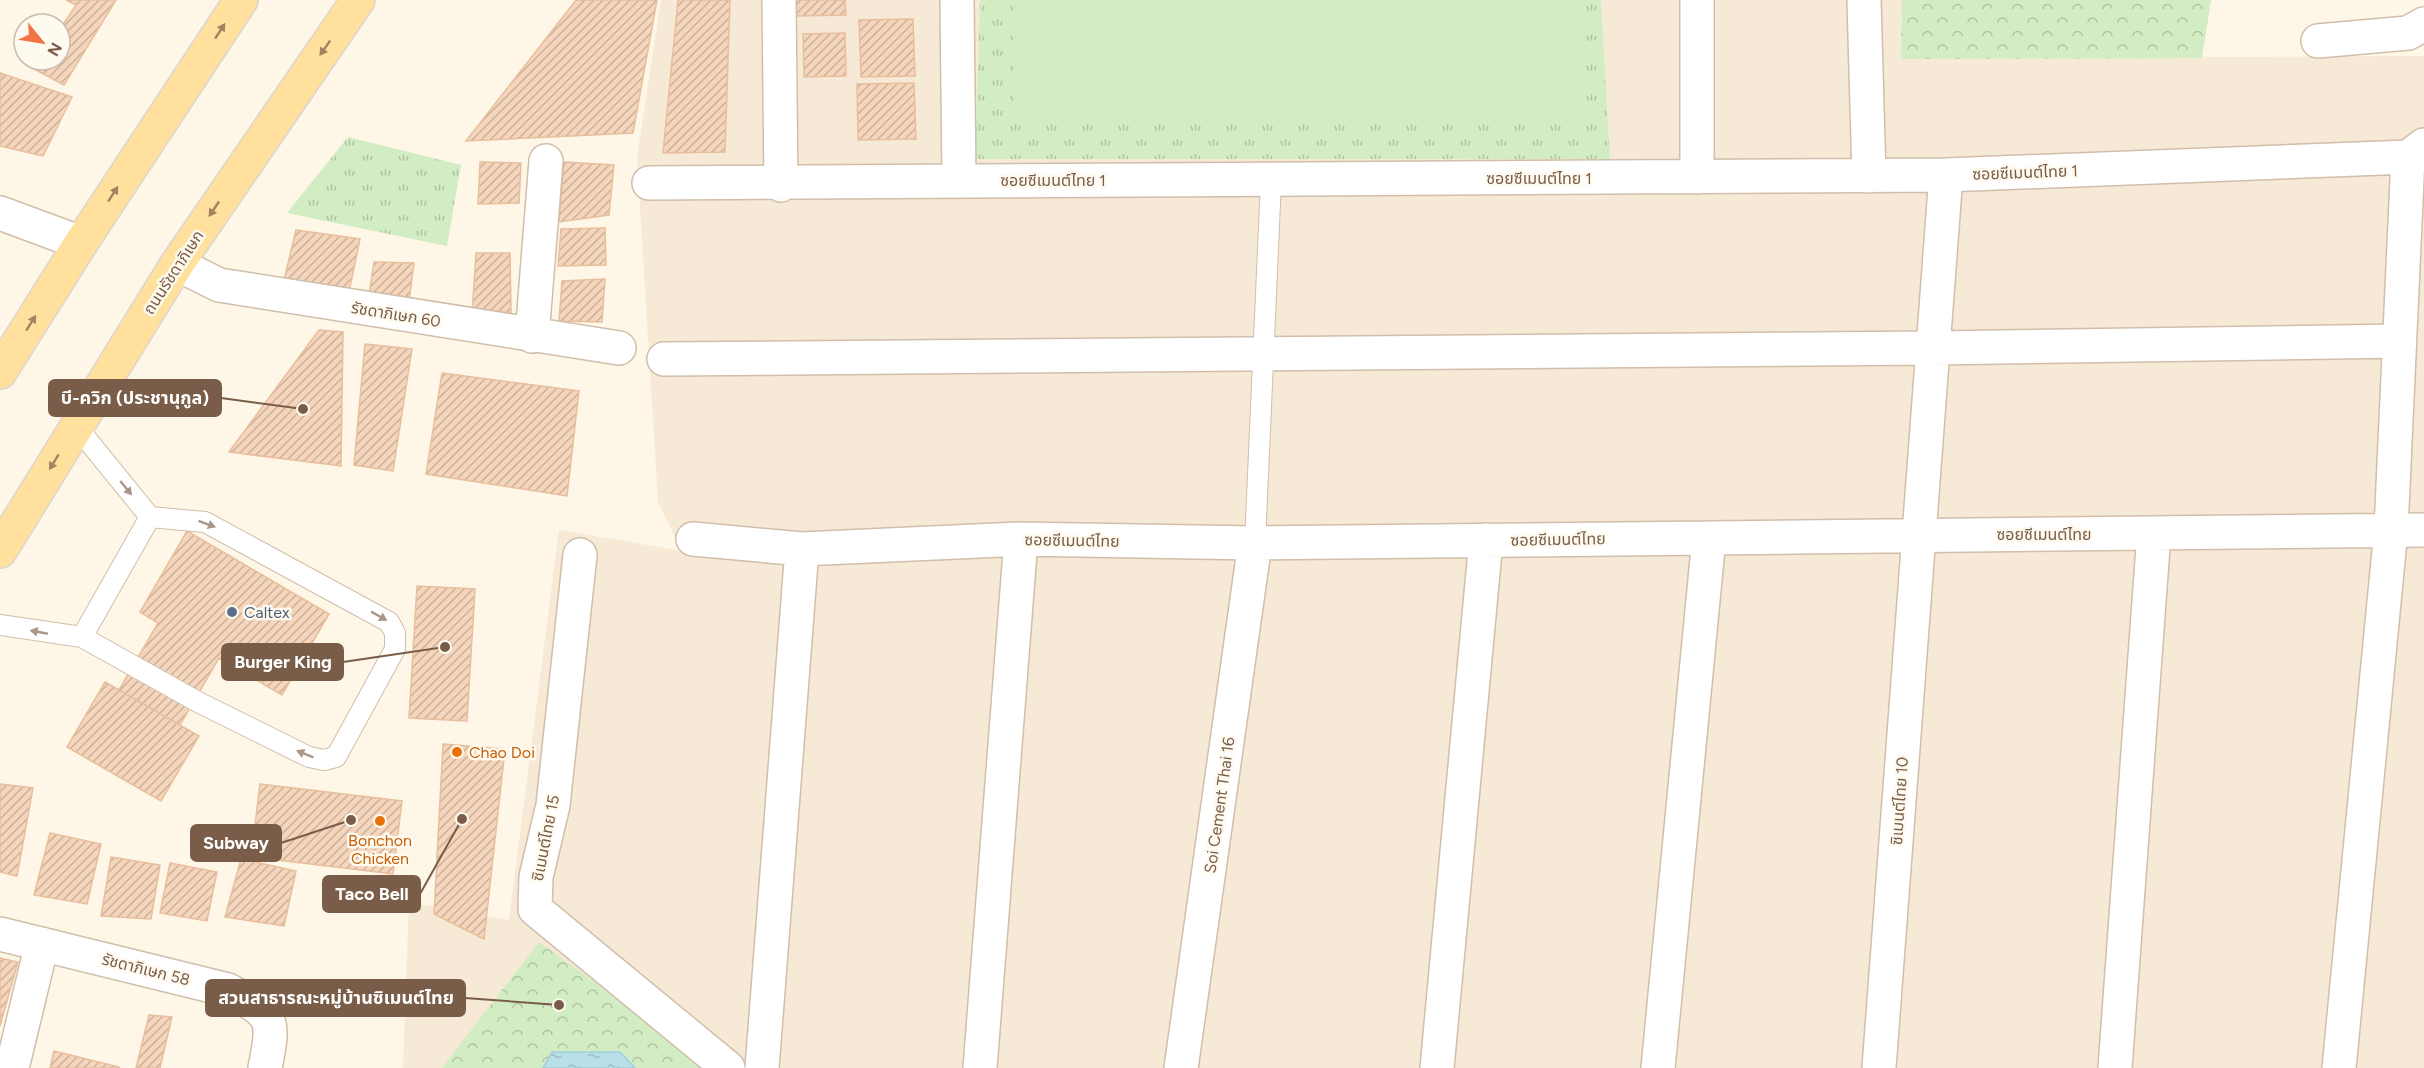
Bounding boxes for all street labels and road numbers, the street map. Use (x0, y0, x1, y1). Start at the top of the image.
street label: ซอยซีเมนต์ไทย 1 (1972, 161, 2078, 184)
street label: ซอยซีเมนต์ไทย 1 (1486, 169, 1592, 188)
street label: ซอยซีเมนต์ไทย 1 (1000, 171, 1106, 190)
street label: ถนนรัชดาภิเษก (139, 227, 208, 318)
street label: รัชดาภิเษก 60 (350, 298, 442, 331)
street label: ซอยซีเมนต์ไทย (1996, 525, 2092, 544)
street label: ซอยซีเมนต์ไทย (1510, 529, 1606, 550)
street label: ซอยซีเมนต์ไทย (1024, 530, 1120, 551)
street label: Soi Cement Thai 16 (1201, 736, 1238, 875)
street label: ซิเมนต์ไทย 10 (1887, 756, 1912, 846)
street label: ซิเมนต์ไทย 15 (528, 793, 563, 883)
street label: รัชดาภิเษก 58 (100, 949, 192, 990)

